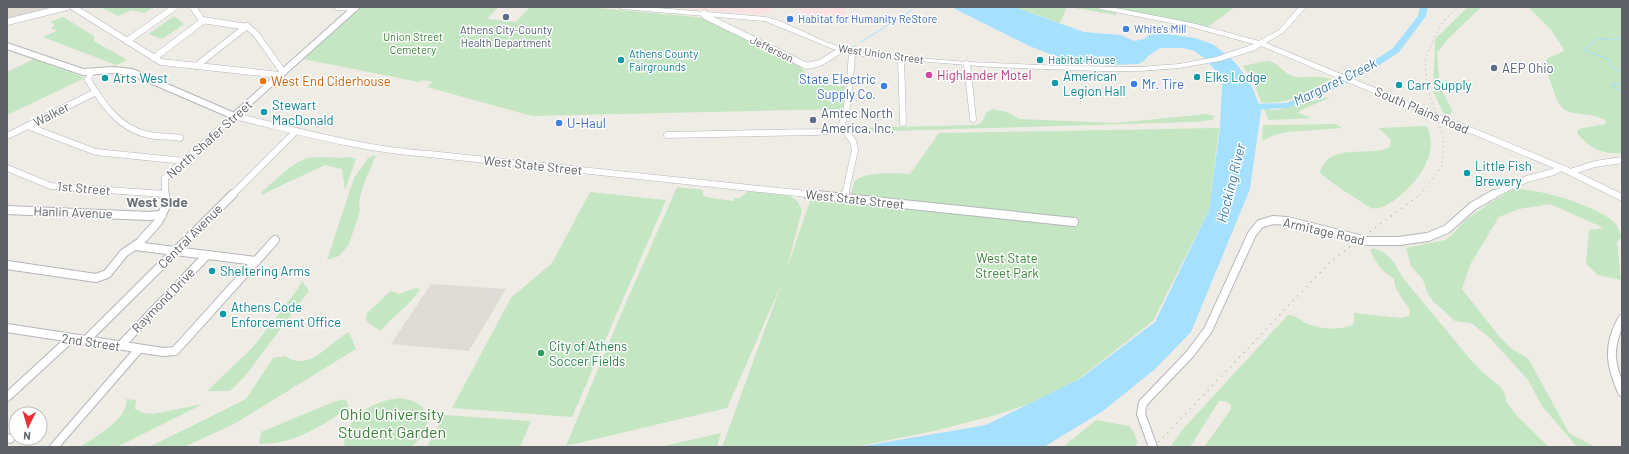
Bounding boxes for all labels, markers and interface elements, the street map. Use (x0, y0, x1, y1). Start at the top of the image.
marker: Athens City-County Health Department (501, 12, 511, 22)
place label: Habitat for Humanity ReStore (798, 12, 938, 25)
marker: Habitat for Humanity ReStore (785, 14, 795, 24)
place label: White's Mill (1134, 22, 1186, 35)
place label: Athens City-County Health Department (460, 23, 552, 49)
marker: White's Mill (1121, 24, 1131, 34)
park label: Union Street Cemetery (383, 30, 443, 56)
street label: Jefferson (748, 33, 796, 65)
street label: West Union Street (837, 41, 925, 66)
place label: Athens County Fairgrounds (629, 47, 698, 73)
place label: Habitat House (1048, 53, 1116, 66)
water label: Margaret Creek (1290, 54, 1379, 109)
marker: Athens County Fairgrounds (616, 55, 626, 65)
marker: Habitat House (1035, 55, 1045, 65)
place label: AEP Ohio (1502, 60, 1554, 76)
marker: AEP Ohio (1489, 63, 1499, 73)
place label: Highlander Motel (937, 67, 1031, 83)
place label: American Legion Hall (1063, 68, 1125, 99)
place label: Elks Lodge (1205, 69, 1267, 85)
place label: Arts West (113, 70, 168, 86)
marker: Highlander Motel (924, 70, 934, 80)
place label: State Electric Supply Co. (799, 71, 876, 102)
marker: Elks Lodge (1192, 72, 1202, 82)
marker: Arts West (100, 73, 110, 83)
place label: West End Ciderhouse (271, 73, 391, 89)
marker: West End Ciderhouse (258, 76, 268, 86)
place label: Mr. Tire (1142, 76, 1184, 92)
place label: Carr Supply (1407, 77, 1471, 93)
marker: American Legion Hall (1050, 78, 1060, 88)
marker: Mr. Tire (1129, 79, 1139, 89)
marker: Carr Supply (1394, 80, 1404, 90)
marker: State Electric Supply Co. (879, 81, 889, 91)
street label: South Plains Road (1372, 83, 1472, 137)
street label: North Shafer Street (163, 96, 255, 182)
place label: Stewart MacDonald (272, 97, 334, 128)
street label: Walker (30, 98, 72, 130)
place label: Amtec North America, Inc. (821, 105, 894, 136)
marker: Stewart MacDonald (259, 107, 269, 117)
place label: U-Haul (567, 115, 606, 131)
marker: Amtec North America, Inc. (808, 115, 818, 125)
marker: U-Haul (554, 118, 564, 128)
water label: Hocking River (1212, 140, 1249, 224)
street label: West State Street (483, 152, 583, 178)
place label: Little Fish Brewery (1475, 158, 1532, 189)
marker: Little Fish Brewery (1462, 168, 1472, 178)
street label: 1st Street (57, 178, 111, 198)
street label: West State Street (805, 186, 905, 212)
district label: West Side (126, 193, 188, 210)
street label: Central Avenue (154, 200, 226, 272)
street label: Hanlin Avenue (33, 203, 113, 221)
street label: Armitage Road (1282, 214, 1366, 248)
park label: West State Street Park (975, 250, 1039, 281)
place label: Sheltering Arms (220, 263, 310, 279)
street label: Raymond Drive (128, 264, 198, 336)
marker: Sheltering Arms (207, 266, 217, 276)
place label: Athens Code Enforcement Office (231, 299, 341, 330)
marker: Athens Code Enforcement Office (218, 309, 228, 319)
street label: 2nd Street (61, 330, 121, 354)
place label: City of Athens Soccer Fields (549, 338, 627, 369)
marker: City of Athens Soccer Fields (536, 348, 546, 358)
park label: Ohio University Student Garden (338, 404, 446, 441)
north arrow (8, 406, 48, 446)
text: N (23, 430, 31, 443)

